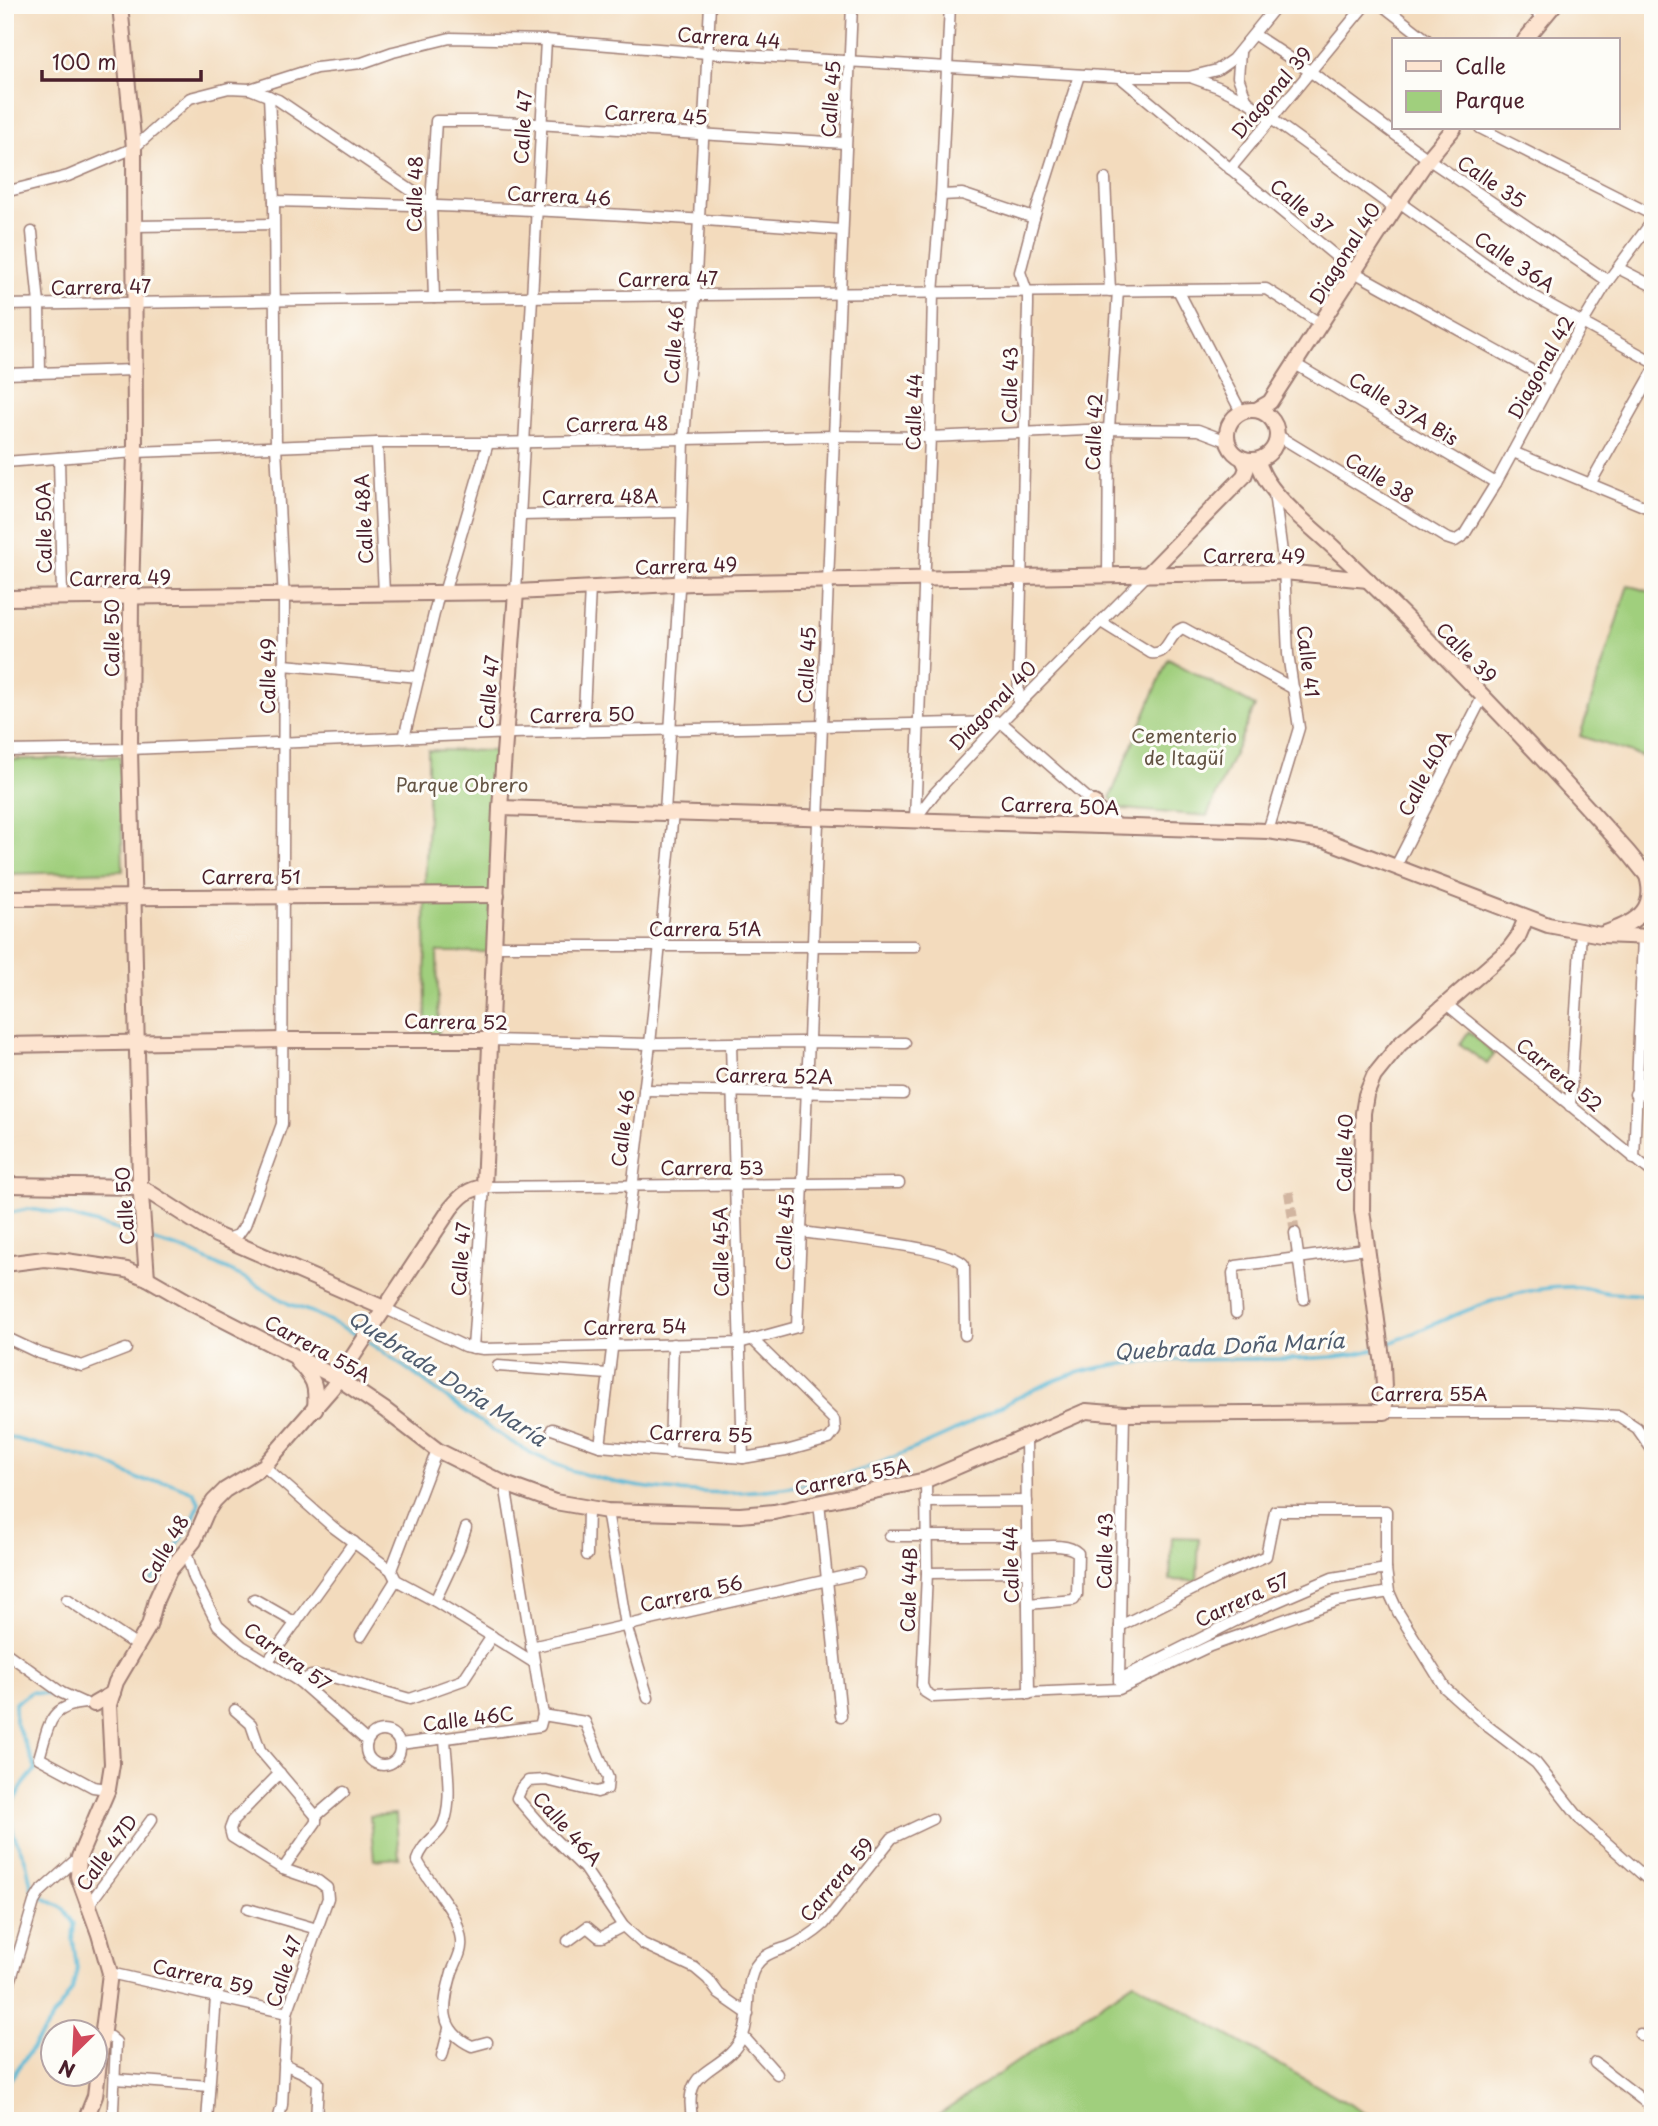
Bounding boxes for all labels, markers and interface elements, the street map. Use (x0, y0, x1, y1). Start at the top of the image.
street label: Carrera 44 (676, 19, 782, 55)
scale bar (42, 38, 201, 82)
legend (1392, 38, 1620, 130)
street label: Diagonal 39 (1224, 40, 1318, 144)
text: 100 m (52, 45, 116, 77)
text: Calle (1455, 49, 1506, 81)
street label: Calle 45 (813, 59, 847, 139)
text: Parque (1455, 83, 1525, 115)
street label: Calle 47 (506, 89, 538, 165)
street label: Carrera 45 (604, 97, 708, 131)
street label: Calle 35 (1452, 148, 1532, 214)
street label: Calle 48 (399, 156, 429, 232)
street label: Calle 37 (1264, 171, 1340, 241)
street label: Carrera 46 (506, 178, 612, 212)
street label: Diagonal 40 (1302, 197, 1386, 309)
street label: Calle 36A (1469, 224, 1561, 298)
street label: Carrera 47 (617, 263, 719, 293)
street label: Carrera 47 (50, 271, 152, 301)
street label: Calle 46 (656, 305, 690, 385)
street label: Diagonal 42 (1500, 310, 1580, 424)
street label: Calle 43 (994, 346, 1024, 424)
street label: Calle 37A Bis (1344, 364, 1464, 452)
street label: Calle 44 (898, 373, 928, 451)
street label: Calle 42 (1078, 393, 1108, 471)
street label: Carrera 48 (565, 408, 669, 438)
street label: Calle 38 (1340, 445, 1420, 509)
street label: Calle 48A (347, 473, 379, 565)
street label: Carrera 48A (541, 481, 659, 511)
street label: Calle 50A (28, 482, 58, 574)
street label: Carrera 49 (1203, 541, 1305, 569)
street label: Carrera 49 (634, 549, 738, 581)
street label: Carrera 49 (68, 562, 172, 592)
street label: Calle 50 (97, 599, 125, 677)
street label: Calle 39 (1430, 615, 1504, 689)
street label: Calle 41 (1291, 623, 1327, 699)
street label: Calle 45 (790, 626, 822, 704)
street label: Calle 49 (253, 638, 281, 714)
street label: Calle 47 (471, 654, 505, 730)
street label: Diagonal 40 (942, 654, 1042, 756)
street label: Carrera 50 (529, 699, 635, 729)
park label: Cementerio de Itagüí (1131, 721, 1237, 771)
street label: Calle 40A (1390, 725, 1458, 821)
park label: Parque Obrero (396, 770, 528, 798)
street label: Carrera 50A (1000, 789, 1120, 821)
street label: Carrera 51 (201, 862, 301, 890)
street label: Carrera 51A (649, 914, 761, 942)
street label: Carrera 52 (404, 1006, 508, 1036)
street label: Carrera 52 (1511, 1030, 1609, 1118)
street label: Carrera 52A (715, 1060, 833, 1090)
street label: Calle 46 (603, 1088, 641, 1168)
street label: Calle 40 (1329, 1113, 1359, 1193)
street label: Carrera 53 (660, 1153, 764, 1181)
street label: Calle 50 (107, 1166, 141, 1246)
street label: Calle 45 (768, 1193, 800, 1271)
street label: Calle 45A (705, 1207, 735, 1297)
street label: Calle 47 (443, 1221, 477, 1297)
water label: Quebrada Doña María (343, 1301, 554, 1454)
street label: Carrera 55A (260, 1307, 376, 1389)
street label: Carrera 54 (583, 1311, 687, 1341)
water label: Quebrada Doña María (1113, 1323, 1346, 1367)
street label: Carrera 55A (1370, 1379, 1488, 1407)
street label: Carrera 55 (649, 1417, 753, 1449)
street label: Carrera 55A (792, 1450, 912, 1502)
street label: Calle 48 (133, 1509, 195, 1589)
street label: Calle 43 (1089, 1512, 1119, 1590)
street label: Calle 44 (995, 1526, 1025, 1604)
street label: Cale 44B (893, 1547, 923, 1633)
street label: Carrera 57 (1190, 1565, 1294, 1633)
street label: Carrera 56 (637, 1568, 745, 1618)
street label: Carrera 57 (239, 1615, 338, 1697)
street label: Calle 46C (421, 1699, 515, 1737)
street label: Calle 46A (527, 1784, 609, 1872)
street label: Calle 47D (68, 1808, 144, 1896)
street label: Carrera 59 (792, 1831, 880, 1927)
street label: Calle 47 (258, 1931, 308, 2011)
street label: Carrera 59 (150, 1951, 256, 2001)
north arrow (38, 2018, 108, 2088)
text: N (54, 2054, 79, 2085)

